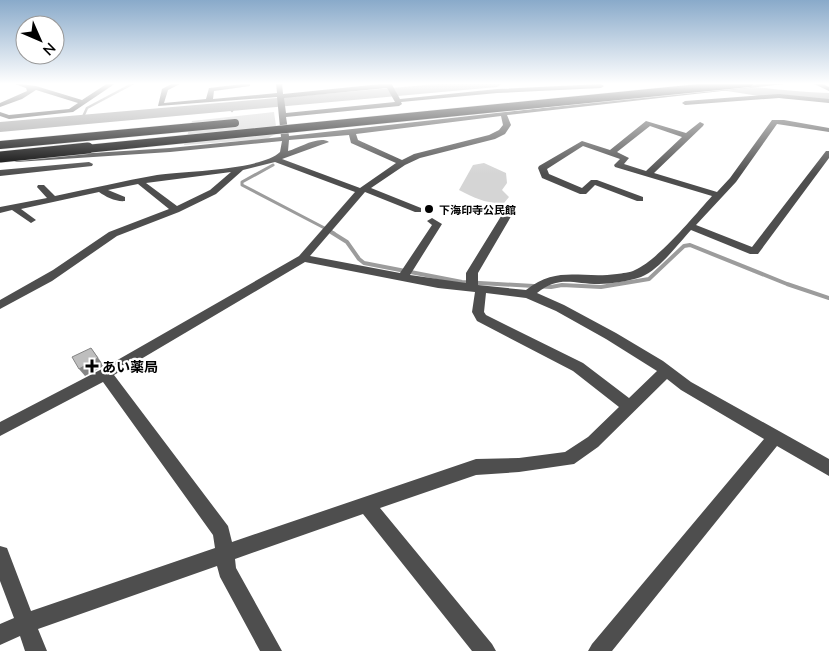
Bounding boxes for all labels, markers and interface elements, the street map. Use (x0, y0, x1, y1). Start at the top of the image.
north arrow (15, 15, 65, 65)
text: N (40, 40, 59, 59)
marker: 下海印寺公民館 (423, 203, 435, 215)
place label: 下海印寺公民館 (439, 203, 516, 216)
place label: あい薬局 (102, 358, 158, 375)
marker: あい薬局 (86, 360, 98, 372)

